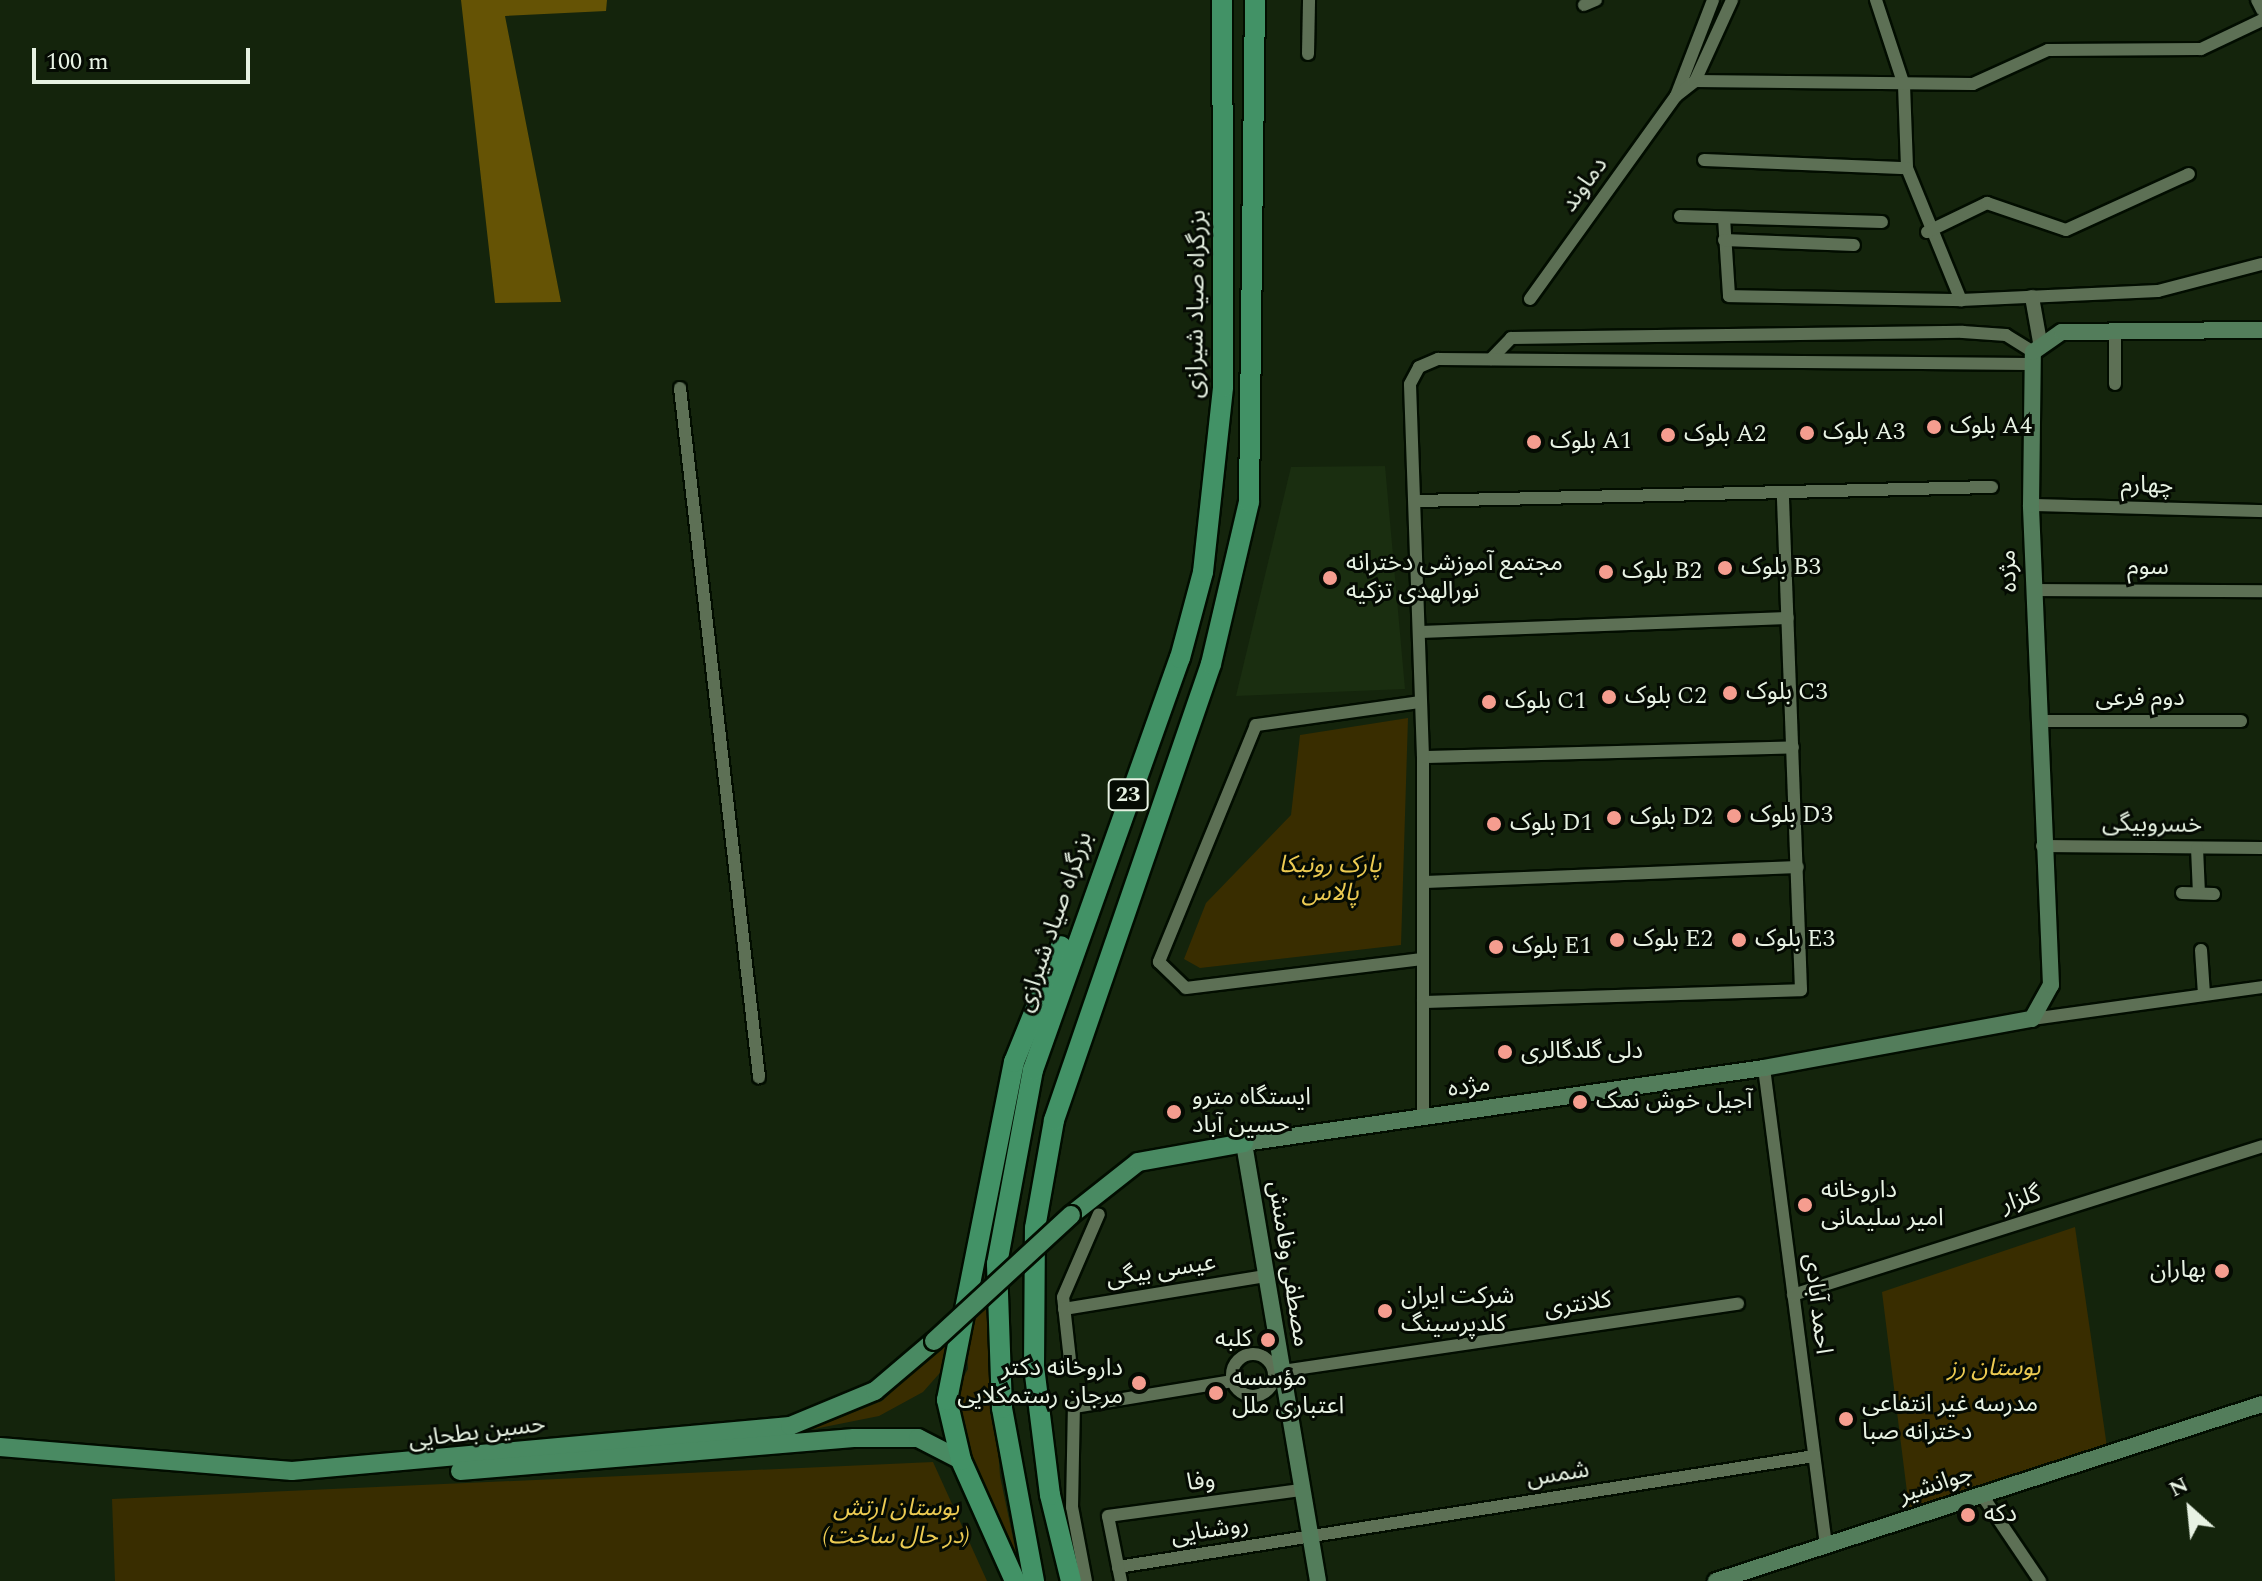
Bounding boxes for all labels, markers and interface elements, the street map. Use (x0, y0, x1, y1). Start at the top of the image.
scale bar (36, 32, 254, 82)
text: 100 m (46, 44, 109, 80)
street label: دماوند (1555, 152, 1615, 218)
street label: بزرگراه صیاد شیرازی (1181, 210, 1213, 398)
place label: بلوک A4 (1950, 413, 2032, 441)
marker: بلوک A4 (1925, 418, 1943, 436)
place label: بلوک A3 (1823, 419, 1905, 447)
place label: بلوک A2 (1684, 421, 1766, 449)
marker: بلوک A3 (1798, 424, 1816, 442)
marker: بلوک A2 (1659, 426, 1677, 444)
place label: بلوک A1 (1550, 428, 1632, 456)
marker: بلوک A1 (1525, 433, 1543, 451)
street label: چهارم (2120, 471, 2174, 501)
street label: مژده (1994, 549, 2024, 593)
place label: مجتمع آموزشی دخترانه نورالهدی تزکیه (1346, 550, 1563, 606)
place label: بلوک B3 (1741, 554, 1821, 582)
street label: سوم (2127, 554, 2169, 582)
place label: بلوک B2 (1622, 558, 1702, 586)
marker: بلوک B3 (1716, 559, 1734, 577)
marker: بلوک B2 (1597, 563, 1615, 581)
marker: مجتمع آموزشی دخترانه نورالهدی تزکیه (1321, 569, 1339, 587)
place label: بلوک C3 (1746, 679, 1827, 707)
place label: بلوک C2 (1625, 683, 1706, 711)
marker: بلوک C3 (1721, 684, 1739, 702)
street label: دوم فرعی (2095, 685, 2185, 713)
place label: بلوک C1 (1505, 688, 1586, 716)
marker: بلوک C2 (1600, 688, 1618, 706)
marker: بلوک C1 (1480, 693, 1498, 711)
road number: 23 (1106, 777, 1150, 813)
place label: بلوک D3 (1750, 802, 1833, 830)
place label: بلوک D2 (1630, 804, 1713, 832)
marker: بلوک D3 (1725, 807, 1743, 825)
marker: بلوک D2 (1605, 809, 1623, 827)
place label: بلوک D1 (1510, 810, 1593, 838)
street label: خسروبیگی (2102, 810, 2202, 840)
marker: بلوک D1 (1485, 815, 1503, 833)
street label: بزرگراه صیاد شیرازی (1011, 828, 1099, 1016)
park label: پارک رونیکا پالاس (1279, 852, 1381, 908)
place label: بلوک E2 (1633, 926, 1713, 954)
place label: بلوک E3 (1755, 926, 1835, 954)
marker: بلوک E2 (1608, 931, 1626, 949)
marker: بلوک E3 (1730, 931, 1748, 949)
place label: بلوک E1 (1512, 933, 1592, 961)
marker: بلوک E1 (1487, 938, 1505, 956)
place label: دلی گلدگالری (1521, 1038, 1643, 1066)
marker: دلی گلدگالری (1496, 1043, 1514, 1061)
street label: مژده (1446, 1070, 1492, 1104)
place label: ایستگاه مترو حسین آباد (1192, 1084, 1311, 1140)
place label: آجیل خوش نمک (1596, 1088, 1752, 1116)
marker: آجیل خوش نمک (1571, 1093, 1589, 1111)
marker: ایستگاه مترو حسین آباد (1163, 1101, 1185, 1123)
place label: داروخانه امیر سلیمانی (1821, 1177, 1944, 1233)
street label: مصطفی وفامنش (1261, 1179, 1315, 1349)
street label: گلزار (1997, 1180, 2045, 1220)
marker: داروخانه امیر سلیمانی (1796, 1196, 1814, 1214)
street label: عیسی بیگی (1104, 1248, 1218, 1294)
street label: احمد آبادی (1797, 1252, 1837, 1356)
place label: بهاران (2150, 1257, 2206, 1285)
marker: بهاران (2213, 1262, 2231, 1280)
place label: شرکت ایران کلدپرسینگ (1401, 1283, 1514, 1339)
street label: کلانتری (1543, 1286, 1613, 1324)
marker: شرکت ایران کلدپرسینگ (1376, 1302, 1394, 1320)
place label: کلبه (1215, 1326, 1252, 1354)
marker: کلبه (1259, 1331, 1277, 1349)
place label: داروخانه دکتر مرجان رستمکلایی (957, 1355, 1123, 1411)
park label: بوستان رز (1948, 1355, 2040, 1383)
place label: مؤسسه اعتباری ملل (1232, 1365, 1344, 1421)
marker: داروخانه دکتر مرجان رستمکلایی (1130, 1374, 1148, 1392)
marker: مؤسسه اعتباری ملل (1207, 1384, 1225, 1402)
place label: مدرسه غیر انتفاعی دخترانه صبا (1862, 1391, 2038, 1447)
street label: حسین بطحایی (407, 1410, 547, 1456)
marker: مدرسه غیر انتفاعی دخترانه صبا (1837, 1410, 1855, 1428)
street label: شمس (1525, 1456, 1591, 1494)
street label: جوانشیر (1895, 1459, 1977, 1511)
street label: وفا (1185, 1466, 1217, 1498)
text: N (2163, 1468, 2194, 1506)
north arrow (2150, 1469, 2230, 1549)
park label: بوستان ارتش (در حال ساخت) (822, 1495, 970, 1551)
place label: دکه (1984, 1501, 2017, 1529)
marker: دکه (1959, 1506, 1977, 1524)
street label: روشنایی (1169, 1511, 1251, 1551)

